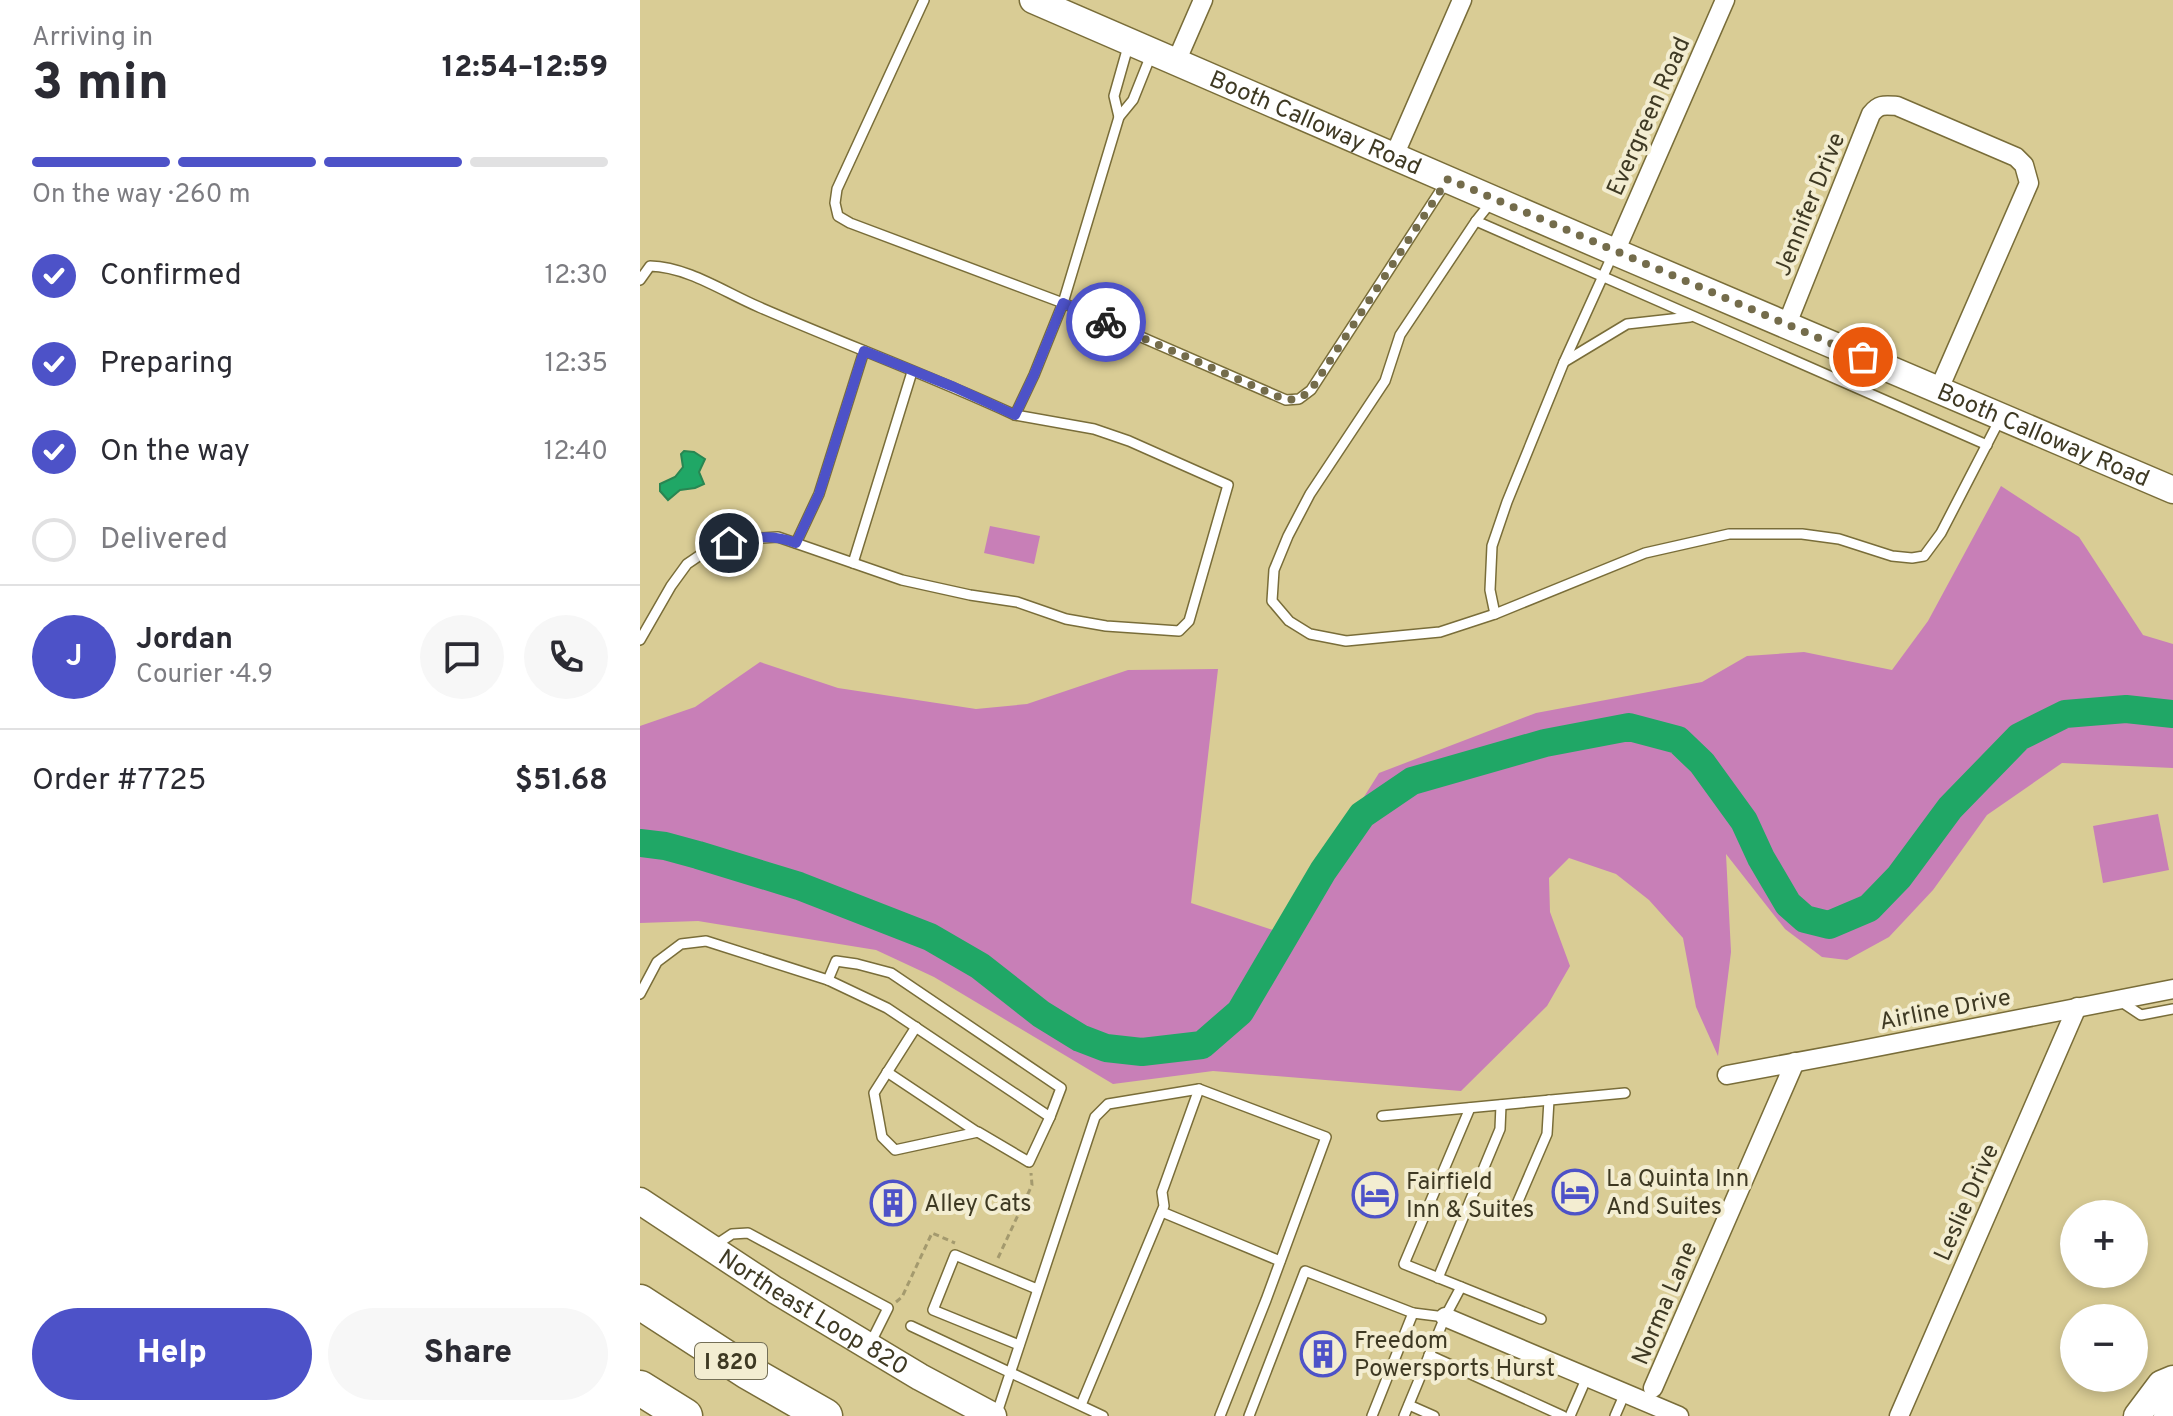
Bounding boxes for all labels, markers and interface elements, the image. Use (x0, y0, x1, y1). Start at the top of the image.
text: Arriving in (32, 22, 153, 55)
street label: Evergreen Road (1601, 33, 1698, 201)
text: 12:54–12:59 (442, 50, 608, 87)
text: 3 min (32, 52, 169, 118)
street label: Booth Calloway Road (1204, 65, 1425, 183)
street label: Jennifer Drive (1768, 129, 1853, 281)
text: On the way · 260 m (32, 179, 250, 212)
icon: check (32, 254, 76, 298)
text: Confirmed (100, 258, 242, 295)
text: 12:30 (544, 260, 608, 293)
courier (1066, 282, 1146, 362)
icon: bike (1084, 300, 1128, 344)
pin (1829, 323, 1897, 391)
icon: bag (1841, 335, 1885, 379)
icon: check (32, 342, 76, 386)
text: Preparing (100, 346, 233, 383)
text: 12:35 (545, 348, 608, 381)
street label: Booth Calloway Road (1932, 378, 2153, 495)
icon: check (32, 430, 76, 474)
text: On the way (100, 434, 250, 471)
text: 12:40 (544, 436, 608, 469)
pin (695, 509, 763, 577)
icon: home (707, 521, 751, 565)
text: Delivered (100, 522, 228, 559)
button: chat (420, 615, 504, 699)
button: phone (524, 615, 608, 699)
text: Jordan (136, 622, 233, 659)
text: J (66, 639, 82, 676)
text: Courier · 4.9 (136, 659, 273, 692)
text: Order #7725 (32, 763, 206, 800)
text: $51.68 (515, 763, 608, 800)
street label: Airline Drive (1877, 984, 2014, 1038)
street label: Leslie Drive (1929, 1140, 2007, 1266)
place label: La Quinta Inn And Suites (1606, 1165, 1749, 1223)
place label: Fairfield Inn & Suites (1406, 1168, 1534, 1226)
hotel icon: La Quinta Inn And Suites (1551, 1168, 1599, 1216)
hotel icon: Fairfield Inn & Suites (1351, 1171, 1399, 1219)
building icon: Alley Cats (869, 1179, 917, 1227)
place label: Alley Cats (924, 1190, 1032, 1220)
map controls (2060, 1200, 2148, 1392)
button: + (2060, 1200, 2148, 1288)
street label: Norma Lane (1626, 1237, 1705, 1370)
street label: Northeast Loop 820 (712, 1244, 913, 1383)
button: − (2060, 1304, 2148, 1392)
button: Help (32, 1308, 312, 1400)
button: Share (328, 1308, 608, 1400)
place label: Freedom Powersports Hurst (1354, 1327, 1555, 1385)
building icon: Freedom Powersports Hurst (1299, 1330, 1347, 1378)
road number: I 820 (695, 1343, 767, 1379)

